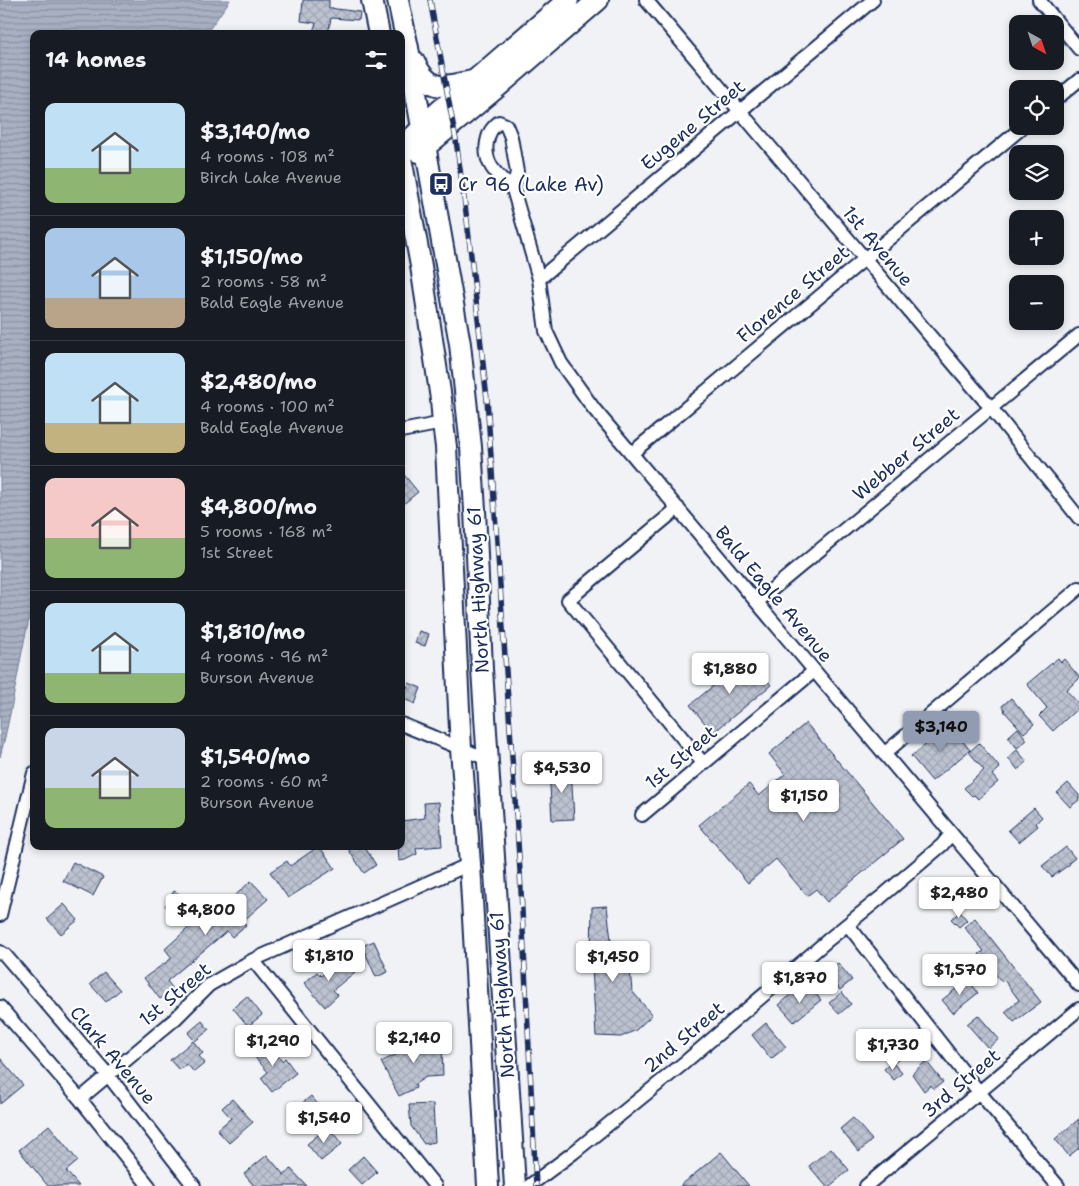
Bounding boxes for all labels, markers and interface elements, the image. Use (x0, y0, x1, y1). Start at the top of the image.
north arrow (1009, 15, 1064, 70)
map controls (1009, 15, 1064, 330)
text: 14 homes (45, 46, 146, 74)
icon: filters (362, 46, 390, 74)
street label: Eugene Street (636, 74, 750, 176)
button: locate (1009, 80, 1064, 135)
text: $3,140/mo (200, 118, 310, 146)
icon: home (85, 123, 145, 183)
button: layers (1009, 145, 1064, 200)
text: 4 rooms · 108 m² (200, 146, 335, 167)
text: Birch Lake Avenue (200, 167, 342, 188)
bus stop icon: Cr 96 (Lake Av) (428, 171, 454, 197)
place label: Cr 96 (Lake Av) (458, 172, 604, 197)
street label: 1st Avenue (837, 200, 919, 292)
button: + (1009, 210, 1064, 265)
street label: Florence Street (732, 240, 854, 348)
text: $1,150/mo (200, 243, 303, 271)
icon: home (85, 248, 145, 308)
text: 2 rooms · 58 m² (200, 271, 327, 292)
button: − (1009, 275, 1064, 330)
text: Bald Eagle Avenue (200, 292, 344, 313)
text: $2,480/mo (200, 368, 317, 396)
icon: home (85, 373, 145, 433)
text: 4 rooms · 100 m² (200, 396, 335, 417)
street label: Webber Street (847, 402, 965, 506)
text: Bald Eagle Avenue (200, 417, 344, 438)
text: $4,800/mo (200, 493, 317, 521)
icon: home (85, 498, 145, 558)
street label: North Highway 61 (461, 506, 495, 674)
street label: Bald Eagle Avenue (709, 520, 839, 668)
text: 5 rooms · 168 m² (200, 521, 333, 542)
text: 1st Street (200, 542, 273, 563)
text: $1,810/mo (200, 618, 305, 646)
icon: home (85, 623, 145, 683)
text: 4 rooms · 96 m² (200, 646, 328, 667)
pin: $1,880 (689, 652, 771, 695)
text: $1,880 (703, 658, 757, 679)
text: Burson Avenue (200, 667, 314, 688)
pin: $3,140 (900, 710, 982, 753)
text: $3,140 (914, 716, 968, 737)
street label: 1st Street (640, 719, 722, 795)
text: $1,540/mo (200, 743, 310, 771)
icon: home (85, 748, 145, 808)
pin: $4,530 (521, 752, 603, 794)
text: $4,530 (533, 757, 591, 778)
text: 2 rooms · 60 m² (200, 771, 328, 792)
pin: $1,150 (763, 780, 845, 822)
text: $1,150 (780, 785, 828, 806)
text: Burson Avenue (200, 792, 314, 813)
pin: $2,480 (918, 876, 1000, 919)
text: $2,480 (930, 882, 988, 903)
pin: $4,800 (165, 894, 247, 936)
text: $4,800 (177, 899, 235, 920)
street label: North Highway 61 (484, 911, 520, 1079)
pin: $1,810 (288, 940, 370, 982)
pin: $1,450 (572, 940, 654, 983)
text: $1,810 (304, 945, 354, 966)
text: $1,450 (587, 946, 639, 967)
pin: $1,570 (919, 954, 1001, 996)
street label: 1st Street (134, 956, 216, 1032)
text: $1,570 (933, 959, 987, 980)
pin: $1,870 (759, 962, 841, 1004)
text: $1,870 (773, 967, 827, 988)
street label: 2nd Street (638, 996, 730, 1078)
street label: Clark Avenue (64, 1000, 162, 1110)
pin: $2,140 (373, 1022, 455, 1064)
pin: $1,290 (232, 1024, 314, 1067)
text: $2,140 (387, 1027, 441, 1048)
pin: $1,730 (852, 1028, 934, 1071)
text: $1,290 (246, 1030, 300, 1051)
text: $1,730 (867, 1034, 919, 1055)
street label: 3rd Street (916, 1043, 1006, 1123)
pin: $1,540 (283, 1102, 365, 1144)
text: $1,540 (297, 1107, 351, 1128)

